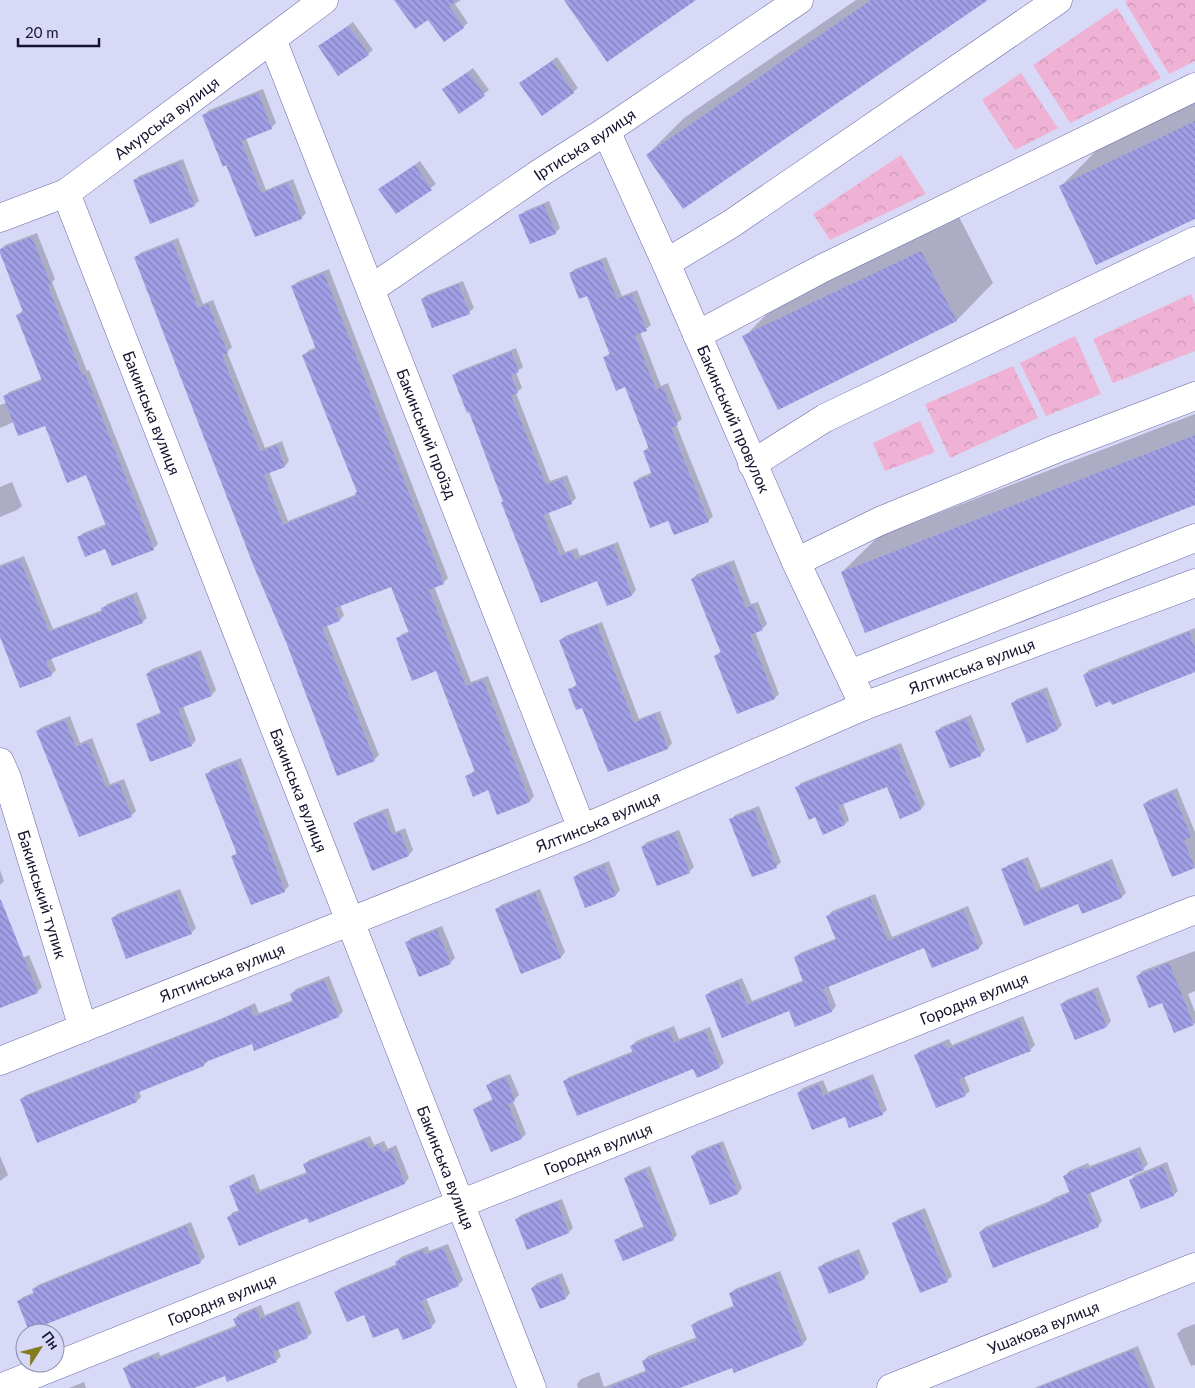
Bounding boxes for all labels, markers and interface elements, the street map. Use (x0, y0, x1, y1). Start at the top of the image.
scale bar (18, 15, 99, 47)
text: 20 m (25, 23, 59, 41)
street label: Амурська вулиця (110, 72, 222, 163)
street label: Іртиська вулиця (530, 104, 639, 184)
street label: Бакинський провулок (694, 342, 775, 496)
street label: Бакинська вулиця (119, 348, 185, 477)
street label: Бакинський проїзд (393, 366, 462, 502)
street label: Ялтинська вулиця (905, 633, 1037, 698)
street label: Бакинська вулиця (267, 725, 332, 855)
street label: Ялтинська вулиця (532, 786, 663, 856)
street label: Бакинський тупик (14, 828, 72, 961)
street label: Ялтинська вулиця (155, 939, 287, 1006)
street label: Городня вулиця (917, 968, 1031, 1028)
street label: Бакинська вулиця (414, 1103, 479, 1232)
street label: Городня вулиця (541, 1118, 655, 1179)
street label: Городня вулиця (165, 1269, 279, 1329)
street label: Ушакова вулиця (985, 1296, 1102, 1358)
north arrow (15, 1323, 65, 1373)
text: Пн (39, 1328, 63, 1352)

